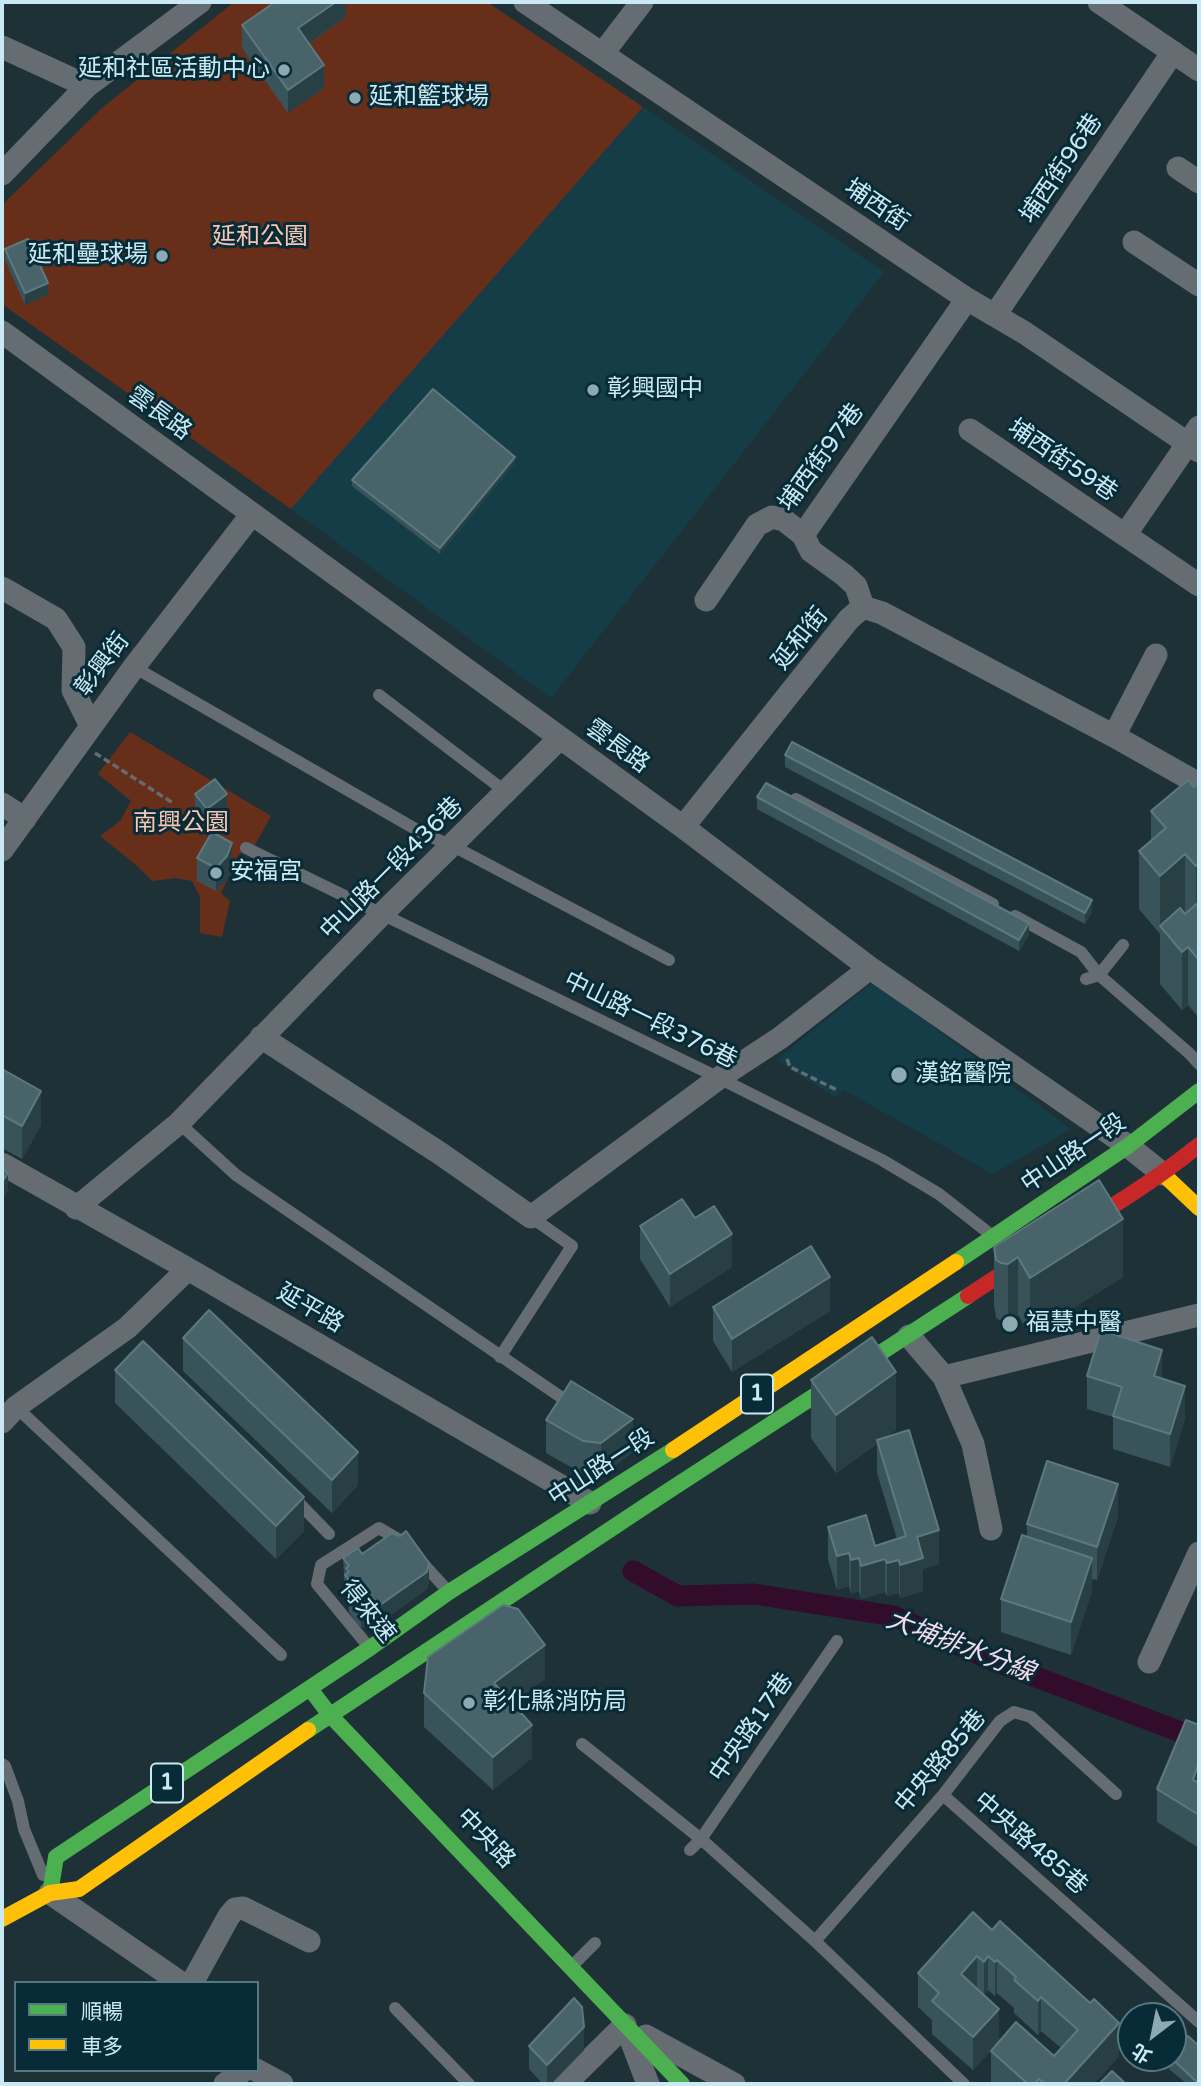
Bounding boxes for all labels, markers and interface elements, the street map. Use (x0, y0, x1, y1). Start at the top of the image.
place label: 延和社區活動中心 (78, 56, 270, 84)
marker: 延和社區活動中心 (276, 62, 292, 78)
place label: 延和籃球場 (369, 84, 489, 112)
marker: 延和籃球場 (347, 90, 363, 106)
street label: 埔西街96巷 (1015, 109, 1109, 229)
street label: 埔西街 (838, 174, 914, 238)
park label: 延和公園 (212, 224, 308, 252)
place label: 延和壘球場 (28, 242, 148, 270)
marker: 延和壘球場 (154, 248, 170, 264)
place label: 彰興國中 (607, 376, 703, 404)
street label: 雲長路 (121, 381, 197, 447)
marker: 彰興國中 (585, 382, 601, 398)
street label: 埔西街97巷 (773, 399, 871, 517)
street label: 埔西街59巷 (1002, 414, 1122, 508)
street label: 延和街 (767, 602, 835, 676)
street label: 彰興街 (70, 628, 136, 702)
street label: 雲長路 (579, 714, 655, 780)
street label: 中山路一段436巷 (315, 792, 469, 946)
park label: 南興公園 (133, 810, 229, 838)
place label: 安福宮 (230, 859, 302, 887)
marker: 安福宮 (208, 865, 224, 881)
street label: 中山路一段376巷 (559, 967, 741, 1075)
place label: 漢銘醫院 (915, 1061, 1011, 1089)
marker: 漢銘醫院 (889, 1065, 909, 1085)
street label: 中山路一段 (1016, 1109, 1132, 1199)
street label: 延平路 (272, 1279, 348, 1339)
place label: 福慧中醫 (1026, 1310, 1122, 1338)
marker: 福慧中醫 (1000, 1314, 1020, 1334)
road number: 1 (741, 1374, 773, 1414)
street label: 中山路一段 (544, 1423, 660, 1513)
street label: 得來速 (333, 1575, 401, 1649)
water label: 大埔排水分線 (882, 1604, 1038, 1690)
street label: 中央路17巷 (704, 1668, 800, 1788)
place label: 彰化縣消防局 (483, 1689, 627, 1717)
marker: 彰化縣消防局 (461, 1695, 477, 1711)
street label: 中央路85巷 (889, 1704, 993, 1820)
road number: 1 (151, 1764, 183, 1802)
street label: 中央路485巷 (967, 1787, 1093, 1901)
street label: 中央路 (450, 1803, 520, 1875)
legend (14, 1981, 259, 2072)
text: 順暢 (81, 2000, 123, 2025)
north arrow (1117, 2002, 1187, 2072)
text: 車多 (81, 2035, 123, 2060)
text: 北 (1128, 2039, 1156, 2067)

